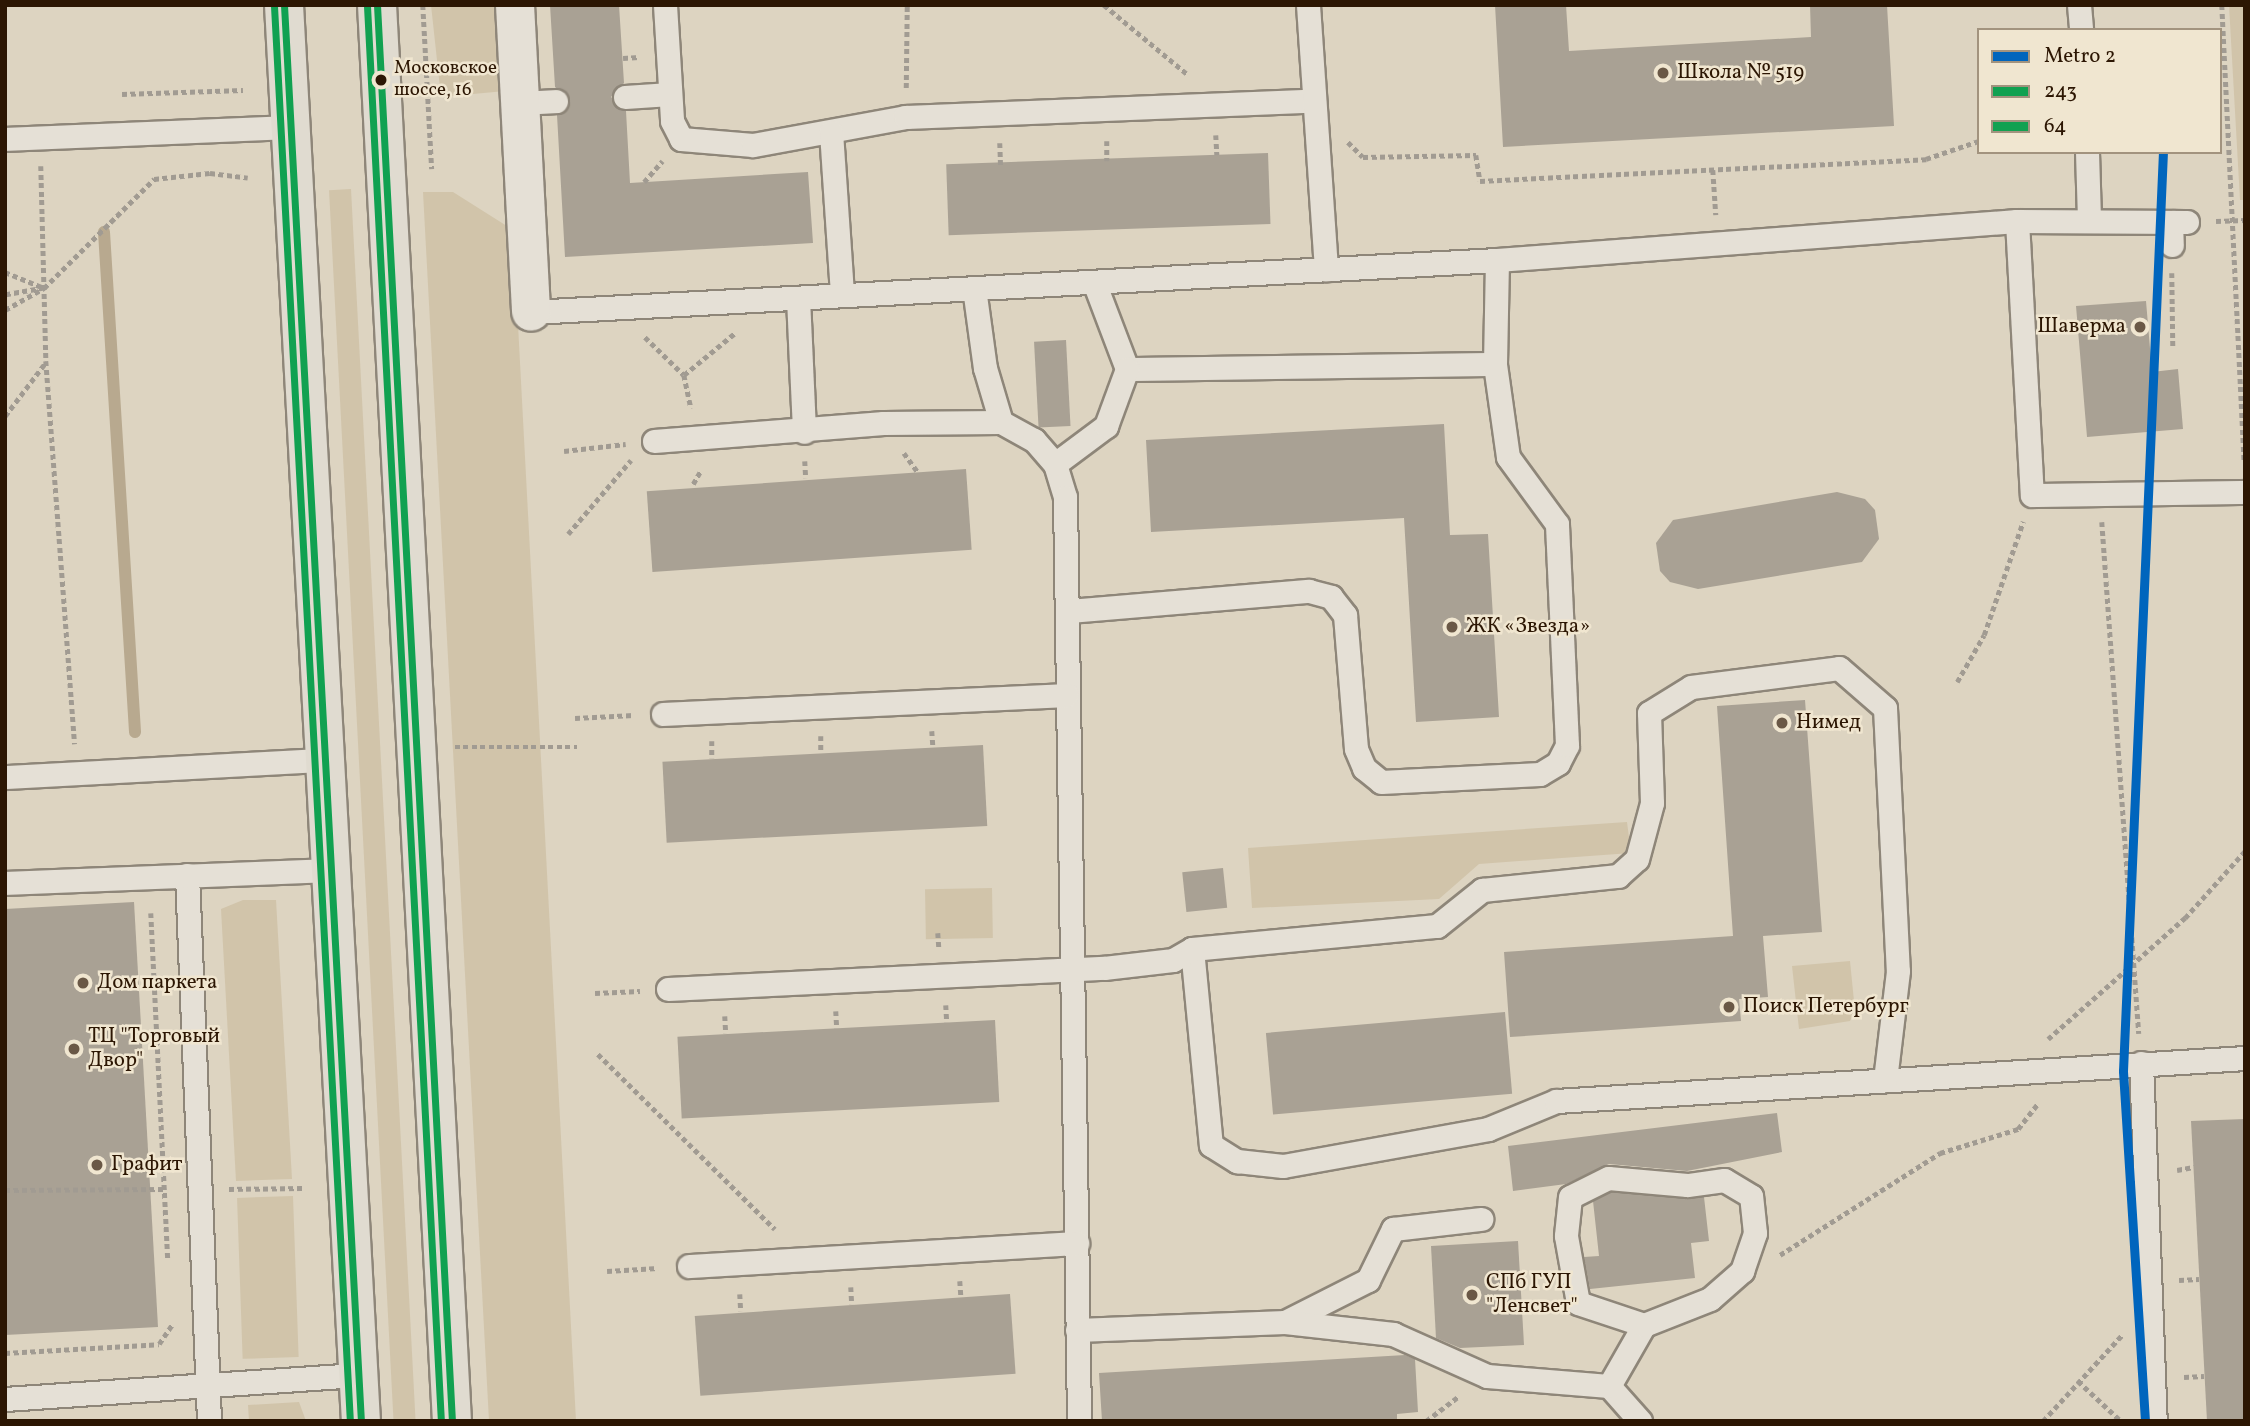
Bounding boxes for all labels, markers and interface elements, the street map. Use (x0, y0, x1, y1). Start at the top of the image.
legend (1977, 28, 2222, 154)
text: Metro 2 (2044, 42, 2116, 71)
place label: Московское шоссе, 16 (394, 58, 497, 102)
place label: Школа № 519 (1677, 60, 1804, 86)
marker: Школа № 519 (1655, 65, 1671, 81)
marker: Московское шоссе, 16 (374, 73, 388, 87)
text: 243 (2044, 77, 2077, 106)
text: 64 (2044, 112, 2067, 141)
place label: Шаверма (2037, 314, 2126, 340)
marker: Шаверма (2132, 319, 2148, 335)
place label: ЖК «Звезда» (1466, 614, 1590, 640)
marker: ЖК «Звезда» (1444, 619, 1460, 635)
place label: Нимед (1796, 710, 1861, 736)
marker: Нимед (1774, 715, 1790, 731)
place label: Дом паркета (97, 970, 217, 996)
marker: Дом паркета (75, 975, 91, 991)
place label: Поиск Петербург (1743, 994, 1909, 1020)
marker: Поиск Петербург (1721, 999, 1737, 1015)
place label: ТЦ "Торговый Двор" (88, 1024, 220, 1074)
marker: ТЦ "Торговый Двор" (66, 1041, 82, 1057)
place label: Графит (111, 1152, 182, 1178)
marker: Графит (89, 1157, 105, 1173)
place label: СПб ГУП "Ленсвет" (1486, 1270, 1578, 1320)
marker: СПб ГУП "Ленсвет" (1464, 1287, 1480, 1303)

